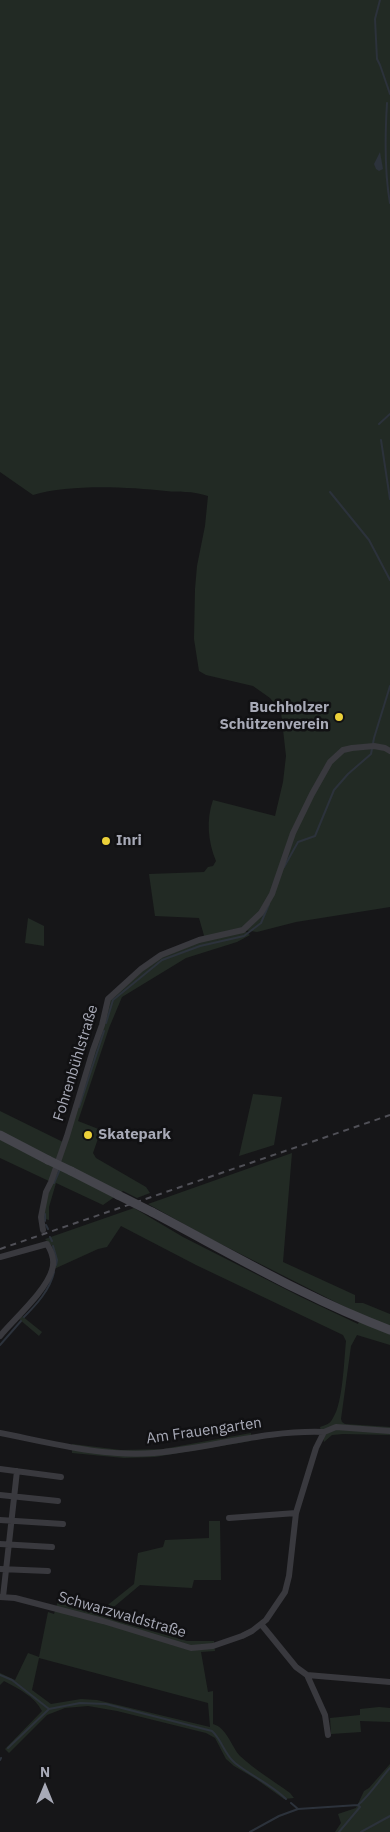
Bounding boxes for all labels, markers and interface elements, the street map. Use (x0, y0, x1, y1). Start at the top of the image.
place label: Buchholzer Schützenverein (219, 699, 329, 734)
marker: Buchholzer Schützenverein (333, 711, 345, 723)
place label: Inri (116, 832, 142, 850)
marker: Inri (100, 835, 112, 847)
street label: Fohrenbühlstraße (50, 1003, 102, 1123)
place label: Skatepark (98, 1126, 171, 1144)
marker: Skatepark (82, 1129, 94, 1141)
street label: Am Frauengarten (145, 1414, 263, 1448)
street label: Schwarzwaldstraße (56, 1588, 188, 1642)
north arrow (20, 1762, 70, 1812)
text: N (40, 1763, 50, 1781)

